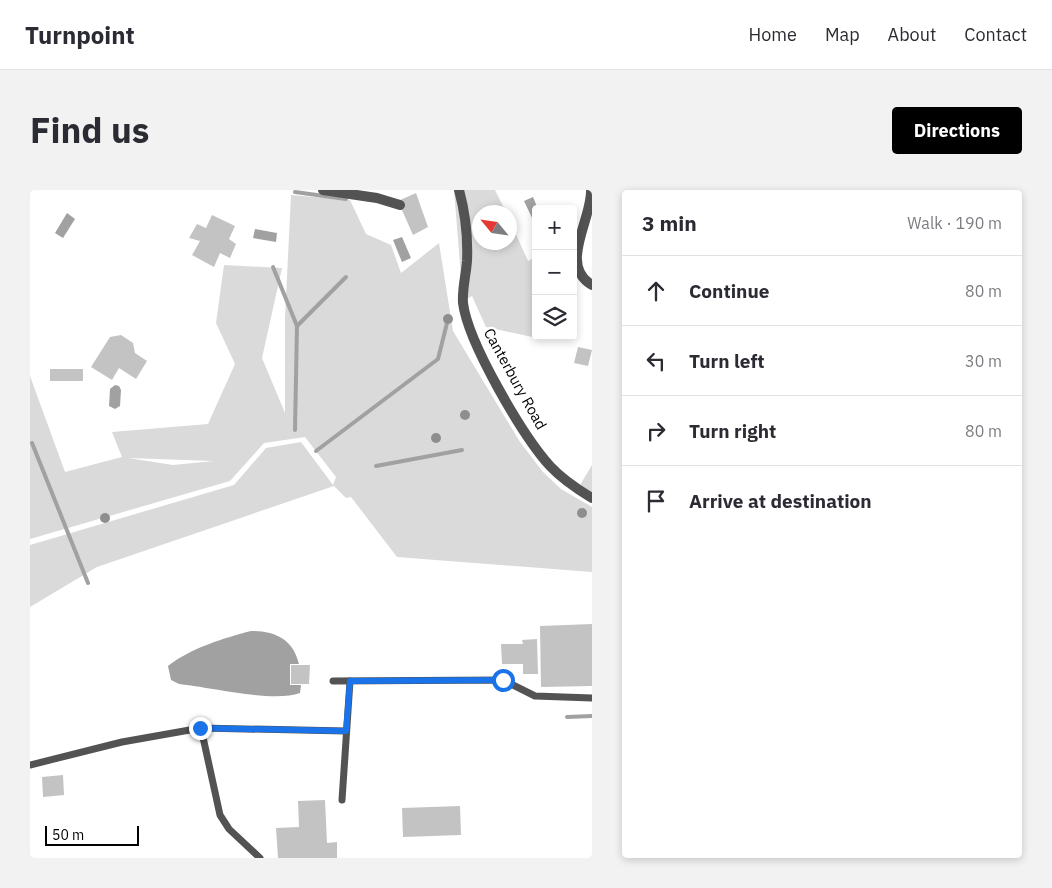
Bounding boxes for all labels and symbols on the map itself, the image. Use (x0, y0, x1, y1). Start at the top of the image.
north arrow (472, 205, 517, 250)
street label: Canterbury Road (480, 325, 551, 433)
route start (492, 669, 515, 692)
route end (189, 717, 212, 740)
scale bar (45, 823, 139, 846)

